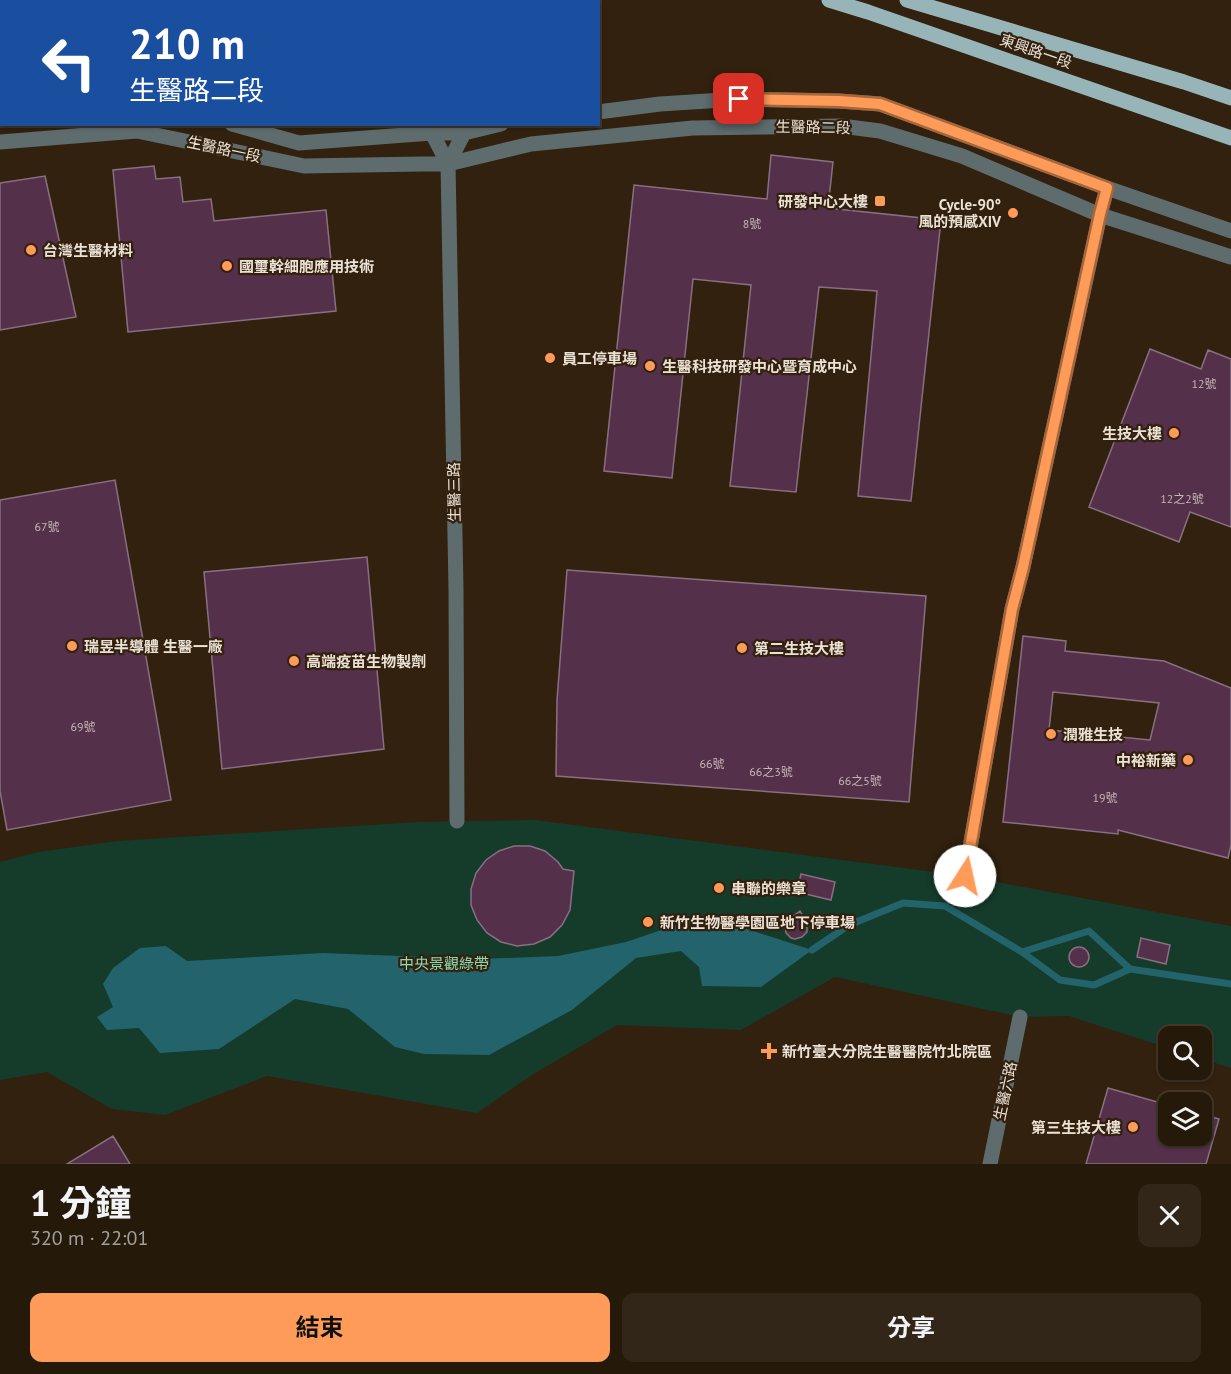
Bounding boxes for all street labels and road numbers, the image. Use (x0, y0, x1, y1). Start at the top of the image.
street label: 東興路一段 (997, 30, 1075, 72)
street label: 生醫路二段 (775, 117, 851, 137)
street label: 生醫路一段 (185, 132, 263, 166)
street label: 生醫三路 (444, 462, 464, 522)
street label: 生醫六路 (989, 1060, 1021, 1122)

